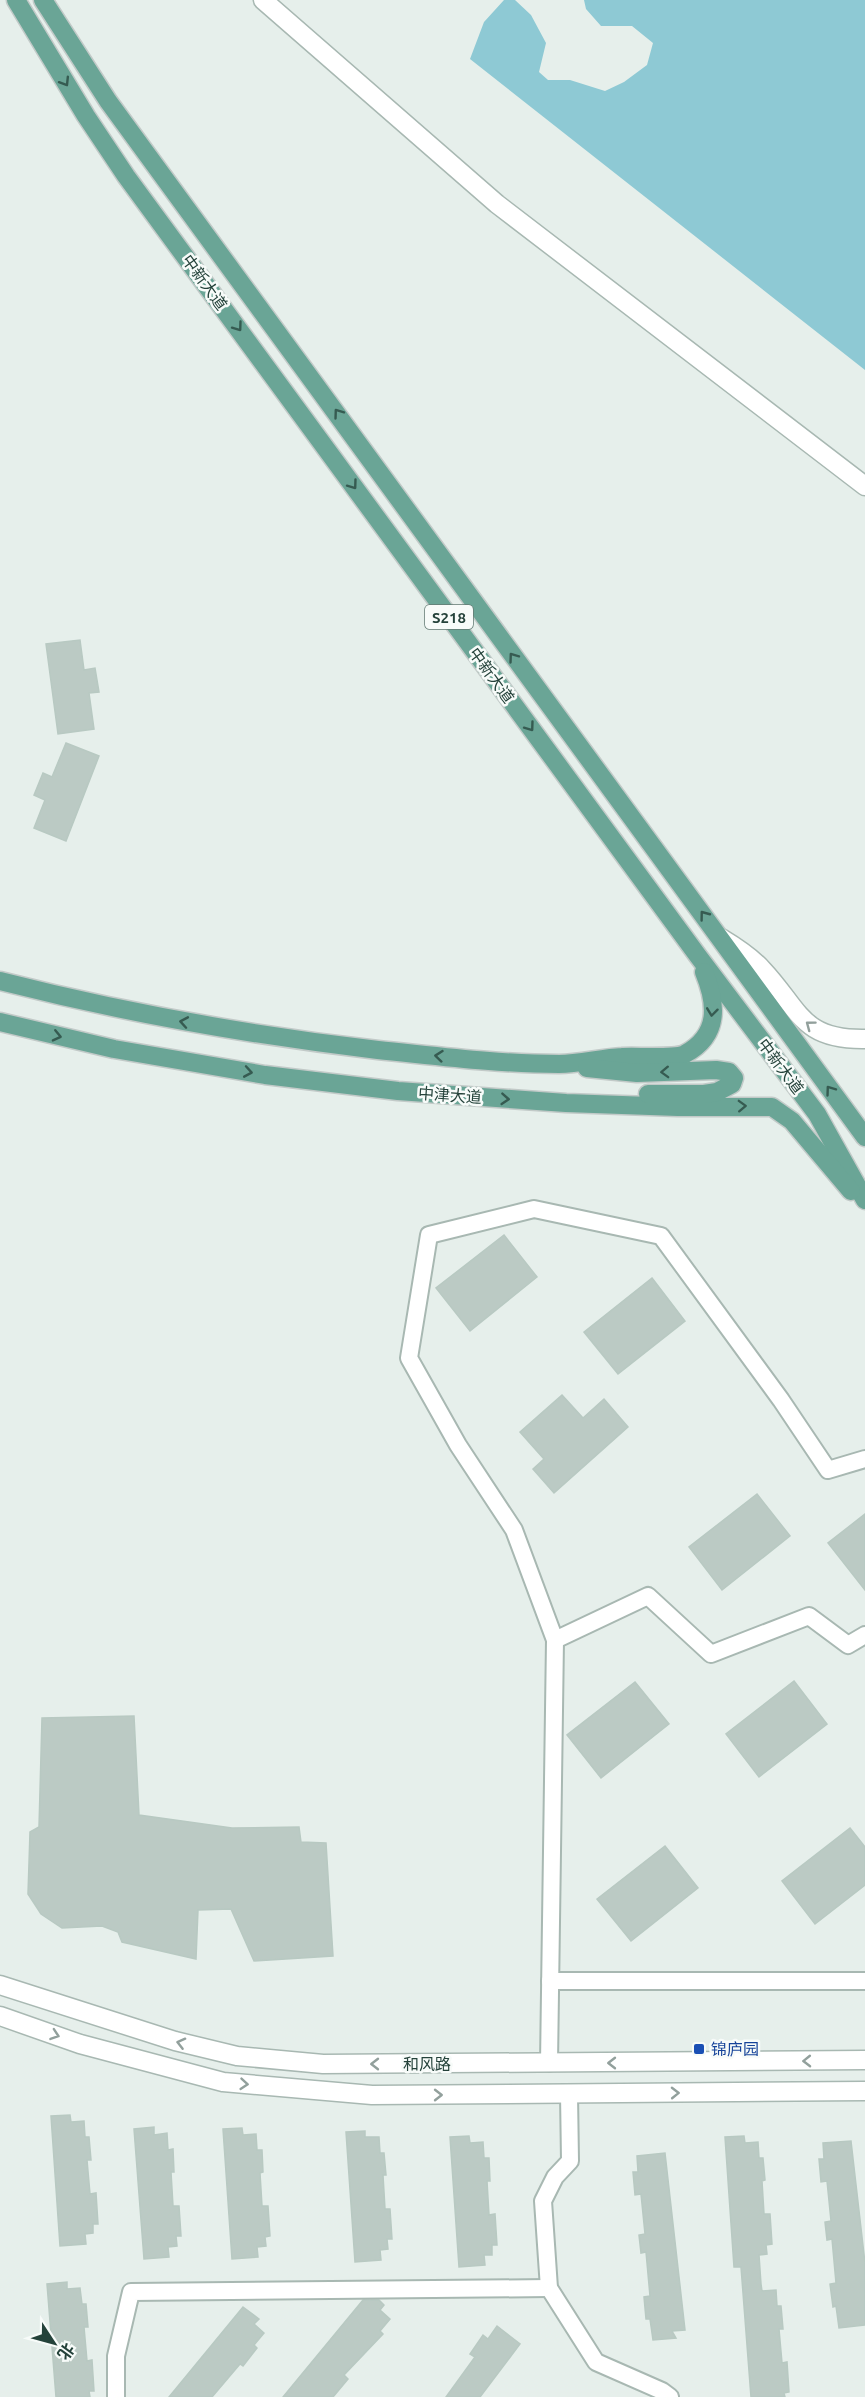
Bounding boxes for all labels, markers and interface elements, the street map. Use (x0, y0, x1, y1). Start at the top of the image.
one-way arrow (58, 76, 70, 86)
street label: 中新大道 (179, 251, 231, 313)
one-way arrow (230, 321, 241, 332)
one-way arrow (334, 409, 345, 420)
one-way arrow (345, 478, 356, 489)
road number: S218 (425, 605, 473, 629)
street label: 中新大道 (466, 644, 518, 706)
one-way arrow (509, 652, 520, 663)
one-way arrow (523, 720, 534, 731)
one-way arrow (700, 910, 711, 921)
one-way arrow (707, 1007, 719, 1017)
one-way arrow (179, 1016, 189, 1029)
one-way arrow (806, 1021, 817, 1032)
one-way arrow (52, 1028, 62, 1041)
street label: 中新大道 (755, 1035, 807, 1097)
one-way arrow (435, 1051, 444, 1063)
one-way arrow (244, 1066, 253, 1078)
one-way arrow (660, 1066, 669, 1078)
street label: 中津大道 (417, 1084, 483, 1106)
one-way arrow (826, 1086, 837, 1097)
one-way arrow (500, 1092, 509, 1105)
one-way arrow (737, 1100, 746, 1113)
one-way arrow (49, 2028, 60, 2041)
one-way arrow (177, 2037, 187, 2050)
place label: 锦庐园 (711, 2040, 759, 2058)
marker: 锦庐园 (692, 2042, 706, 2056)
street label: 和风路 (403, 2055, 451, 2073)
one-way arrow (802, 2055, 811, 2067)
one-way arrow (607, 2057, 616, 2069)
one-way arrow (370, 2058, 379, 2070)
one-way arrow (239, 2077, 248, 2090)
one-way arrow (671, 2087, 680, 2099)
one-way arrow (434, 2089, 443, 2101)
north arrow (24, 2313, 84, 2373)
text: 北 (54, 2340, 78, 2364)

